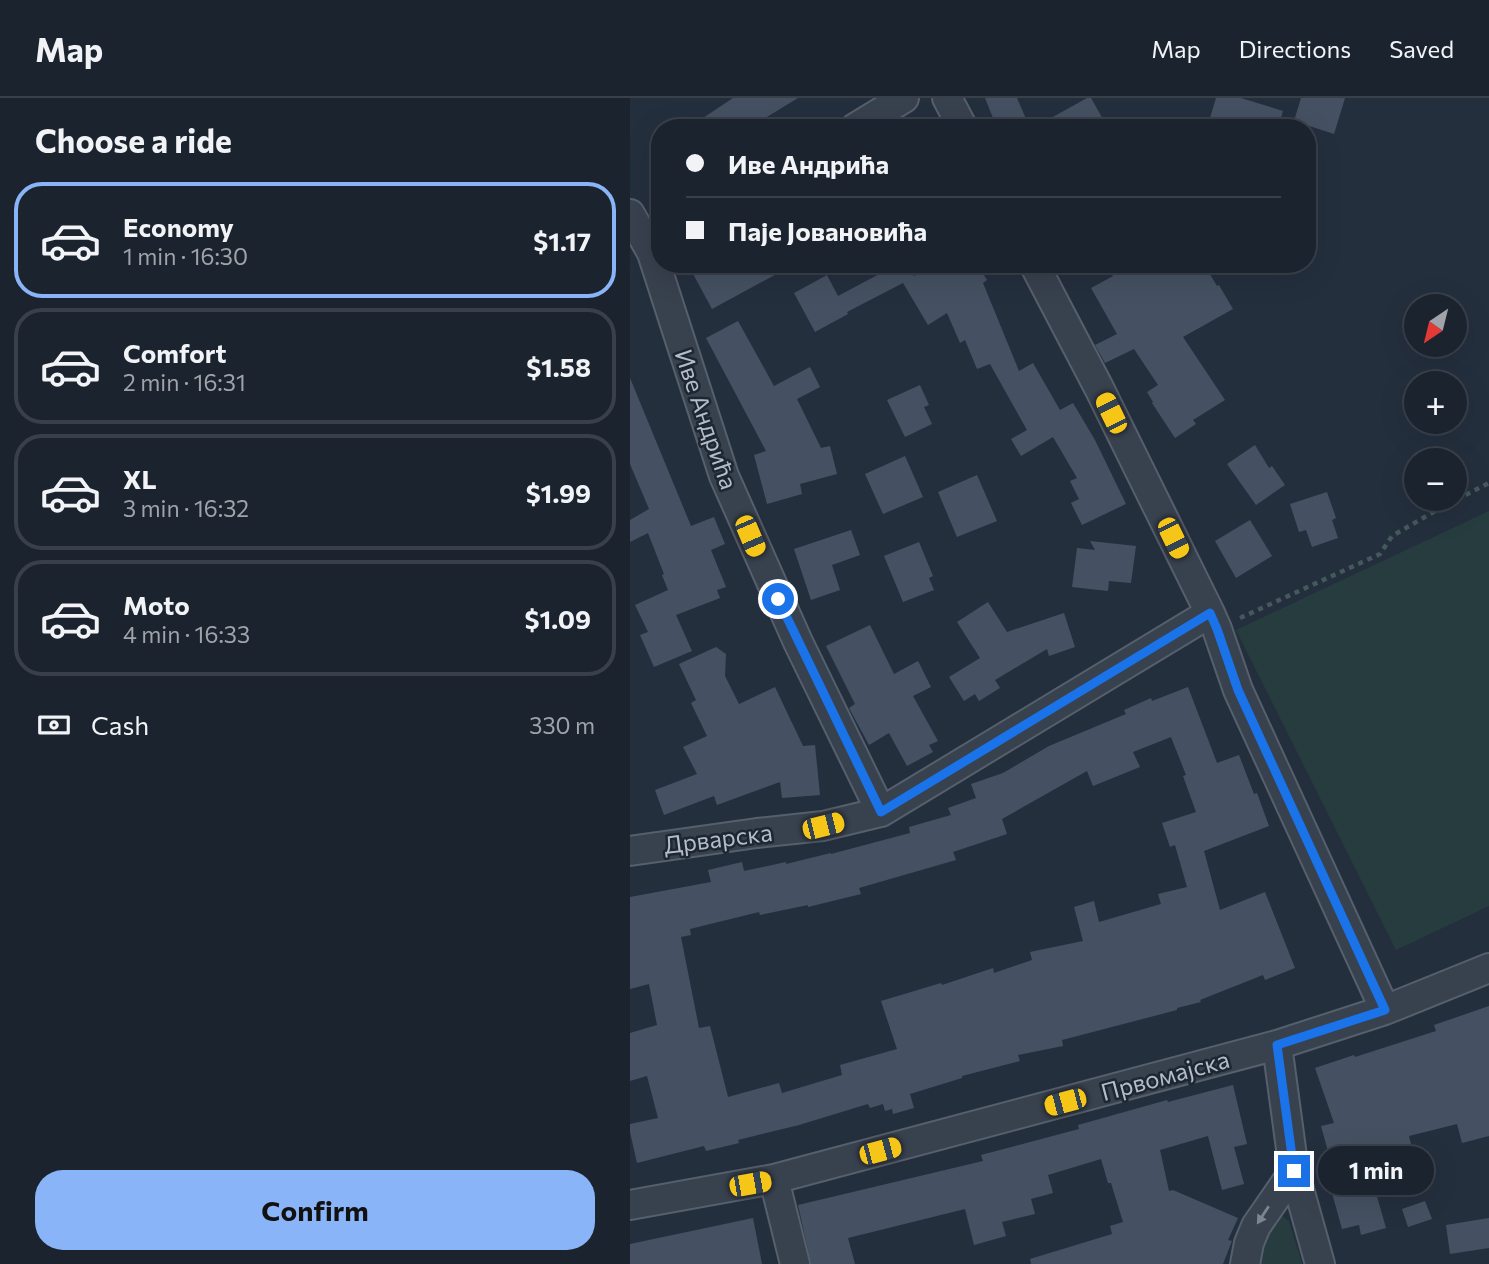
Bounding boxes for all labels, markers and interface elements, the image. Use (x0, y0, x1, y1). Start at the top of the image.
text: Map (35, 28, 103, 69)
text: Map (1151, 34, 1201, 63)
text: Directions (1239, 34, 1351, 63)
text: Saved (1389, 34, 1454, 63)
text: Choose a ride (35, 120, 232, 160)
text: Иве Андрића (728, 148, 889, 179)
icon: car (39, 209, 102, 272)
text: Economy (123, 211, 234, 242)
text: Паје Јовановића (728, 215, 927, 246)
text: $1.17 (533, 225, 591, 256)
text: 1 min · 16:30 (123, 242, 248, 270)
north arrow (1404, 294, 1466, 357)
map controls (1404, 294, 1467, 511)
icon: car (39, 335, 102, 398)
text: Comfort (123, 337, 226, 368)
street label: Иве Андрића (669, 345, 745, 493)
text: $1.58 (526, 351, 591, 382)
text: 2 min · 16:31 (123, 368, 246, 396)
button: + (1404, 371, 1467, 434)
car (1093, 390, 1130, 436)
button: − (1404, 448, 1467, 511)
icon: car (39, 461, 102, 524)
text: XL (123, 463, 157, 494)
text: $1.99 (526, 477, 591, 508)
text: 3 min · 16:32 (123, 494, 249, 522)
car (733, 513, 768, 559)
car (1155, 515, 1192, 561)
route start (762, 583, 794, 615)
icon: car (39, 587, 102, 650)
text: Moto (123, 589, 190, 620)
text: $1.09 (524, 603, 591, 634)
text: 4 min · 16:33 (123, 620, 250, 648)
icon: cash (35, 706, 73, 744)
text: Cash (91, 709, 149, 740)
text: 330 m (529, 711, 595, 739)
car (801, 811, 846, 841)
street label: Дрварска (662, 817, 774, 859)
street label: Првомајска (1098, 1044, 1232, 1106)
car (1042, 1086, 1089, 1118)
car (857, 1135, 904, 1167)
callout: 1 min (1318, 1146, 1434, 1196)
route end (1278, 1155, 1310, 1187)
text: 1 min (1349, 1156, 1403, 1184)
button: Confirm (35, 1170, 595, 1250)
car (728, 1170, 773, 1198)
one-way arrow (1257, 1205, 1270, 1224)

